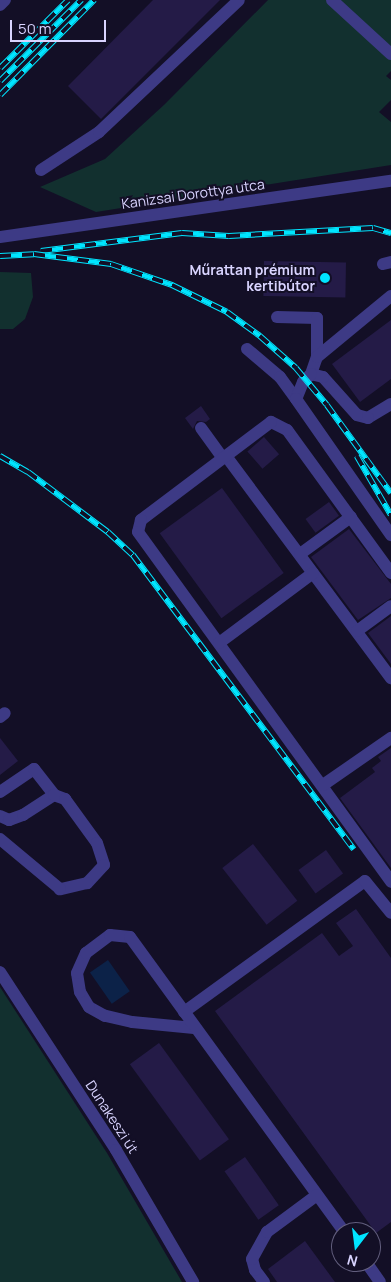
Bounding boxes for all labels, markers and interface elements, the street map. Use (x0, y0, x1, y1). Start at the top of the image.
scale bar (12, 10, 109, 42)
text: 50 m (18, 18, 52, 39)
street label: Kanizsai Dorottya utca (120, 176, 266, 212)
place label: Műrattan prémium kertibútor (190, 262, 315, 294)
marker: Műrattan prémium kertibútor (319, 272, 331, 284)
street label: Dunakeszi út (82, 1077, 142, 1157)
north arrow (331, 1222, 381, 1272)
text: N (345, 1251, 360, 1271)

